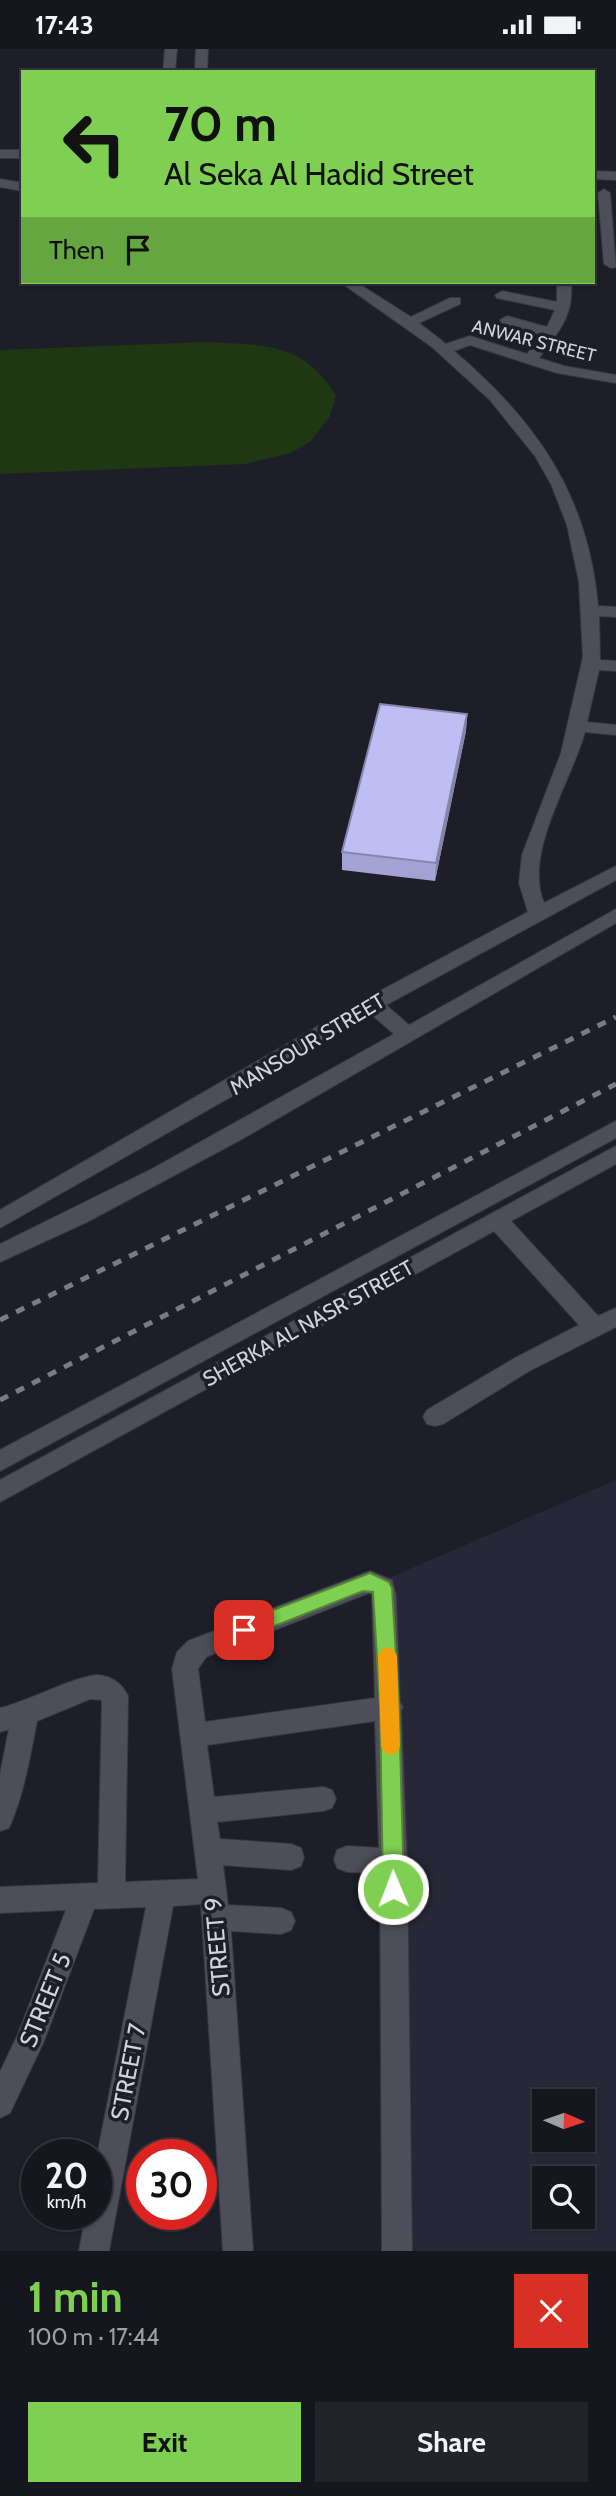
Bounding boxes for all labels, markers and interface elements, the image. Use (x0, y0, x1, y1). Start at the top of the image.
text: 17:43 (35, 9, 94, 41)
text: 70 m (164, 94, 277, 153)
icon: left (49, 98, 140, 189)
text: Al Seka Al Hadid Street (164, 154, 474, 193)
icon: arrive (119, 231, 157, 269)
text: Then (49, 234, 105, 266)
street label: ANWAR STREET (470, 315, 598, 367)
street label: MANSOUR STREET (225, 988, 389, 1100)
street label: SHERKA AL NASR STREET (198, 1255, 418, 1391)
pin (214, 1600, 274, 1660)
icon: arrive (225, 1611, 263, 1649)
position arrow (356, 1852, 430, 1926)
street label: STREET 9 (198, 1896, 236, 1998)
street label: STREET 5 (13, 1949, 77, 2051)
street label: STREET 7 (104, 2021, 152, 2123)
north arrow (532, 2089, 595, 2153)
map controls (532, 2089, 595, 2229)
speed limit sign: 30 (126, 2139, 217, 2230)
text: 20 (45, 2154, 88, 2197)
button: search (532, 2166, 595, 2229)
text: km/h (47, 2191, 86, 2213)
text: 1 min (28, 2271, 123, 2323)
button: close (514, 2274, 588, 2348)
text: 100 m · 17:44 (28, 2323, 159, 2351)
button: Exit (28, 2402, 301, 2482)
button: Share (315, 2402, 588, 2482)

